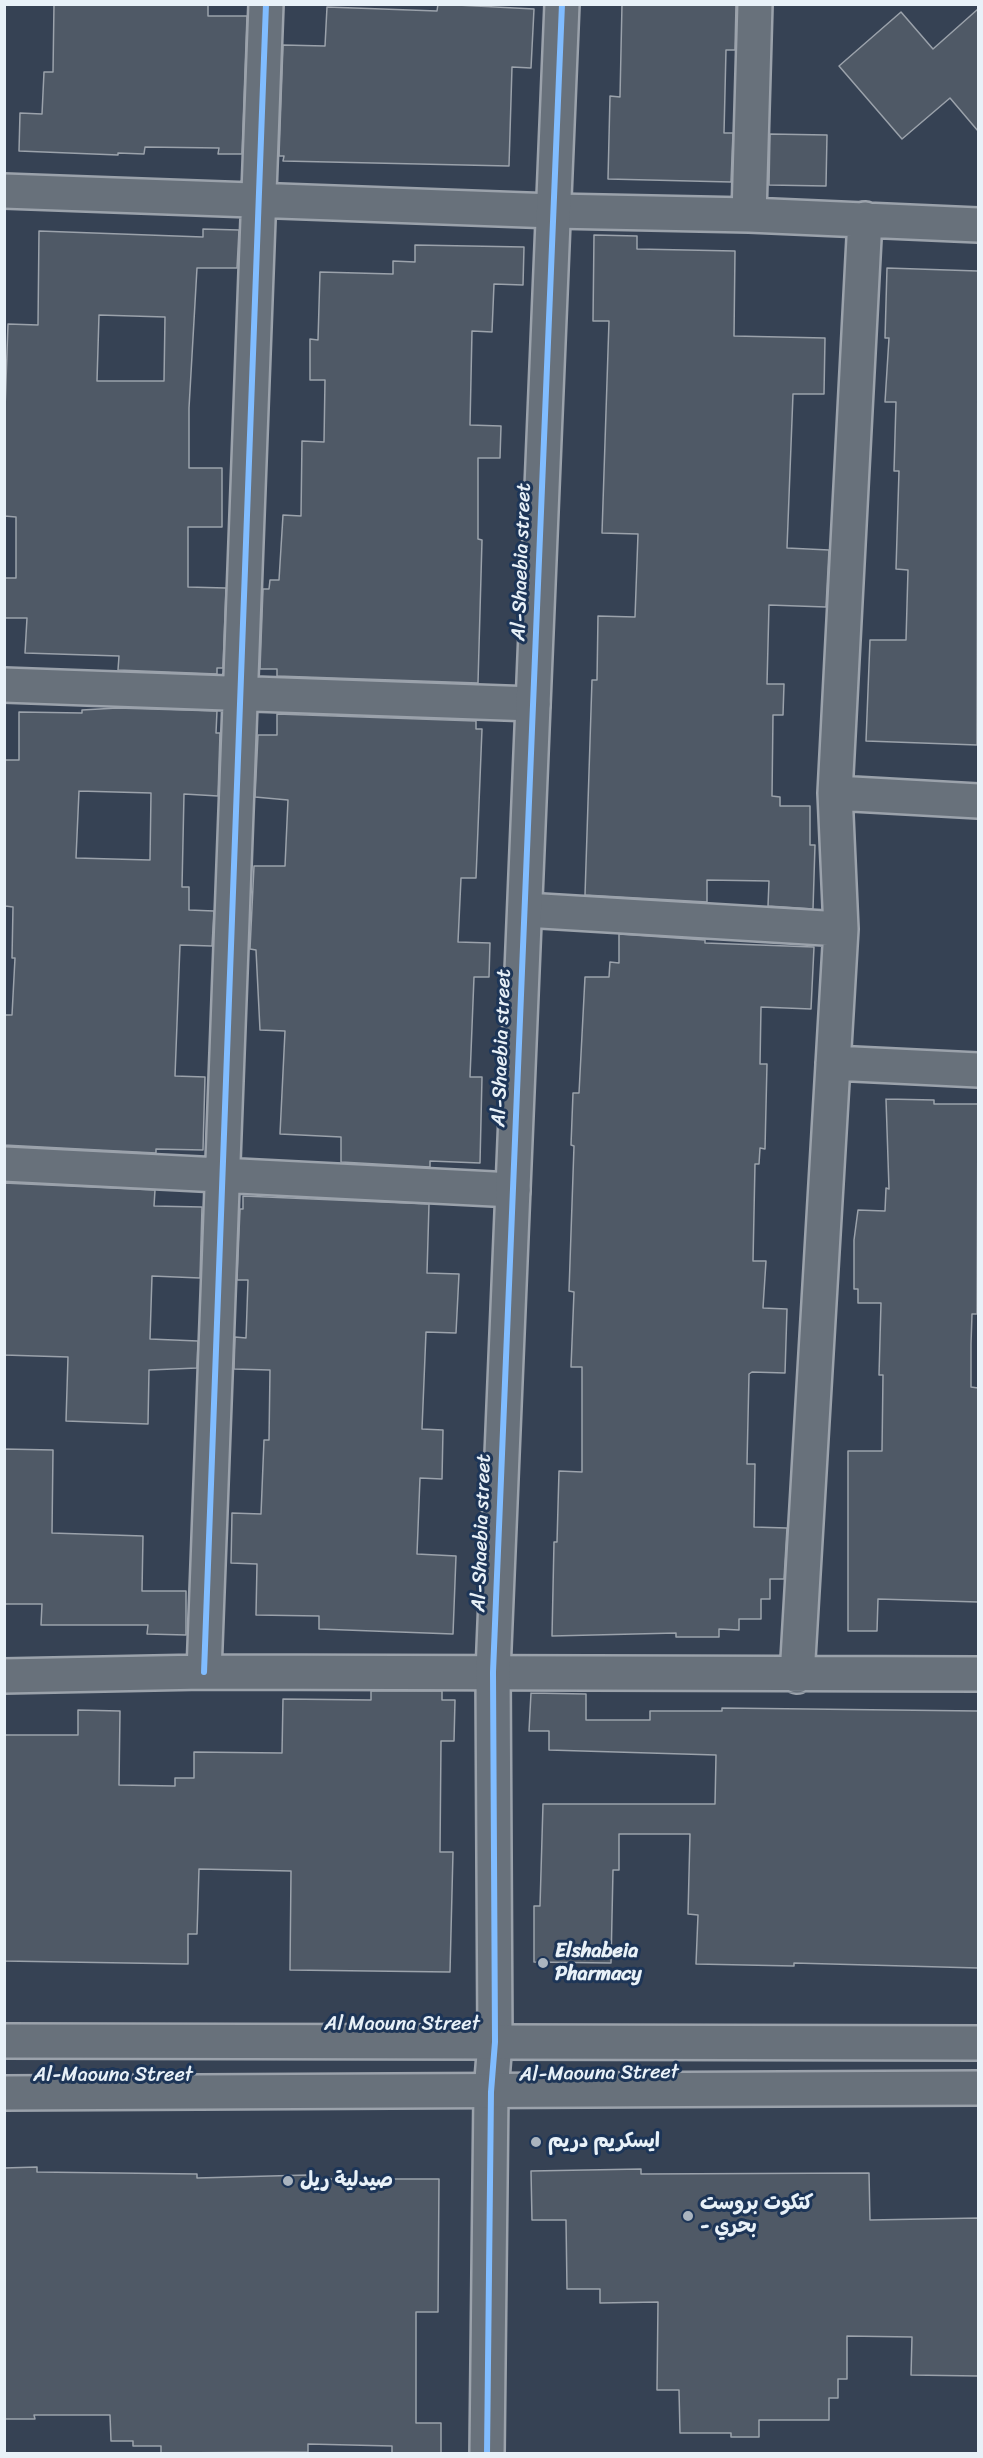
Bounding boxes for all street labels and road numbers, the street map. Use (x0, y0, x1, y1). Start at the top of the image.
street label: Al-Shaebia street (507, 482, 537, 642)
street label: Al-Shaebia street (487, 968, 517, 1128)
street label: Al-Shaebia street (467, 1453, 497, 1613)
street label: Al Maouna Street (324, 2013, 480, 2037)
street label: Al-Maouna Street (519, 2061, 679, 2087)
street label: Al-Maouna Street (33, 2064, 193, 2088)

